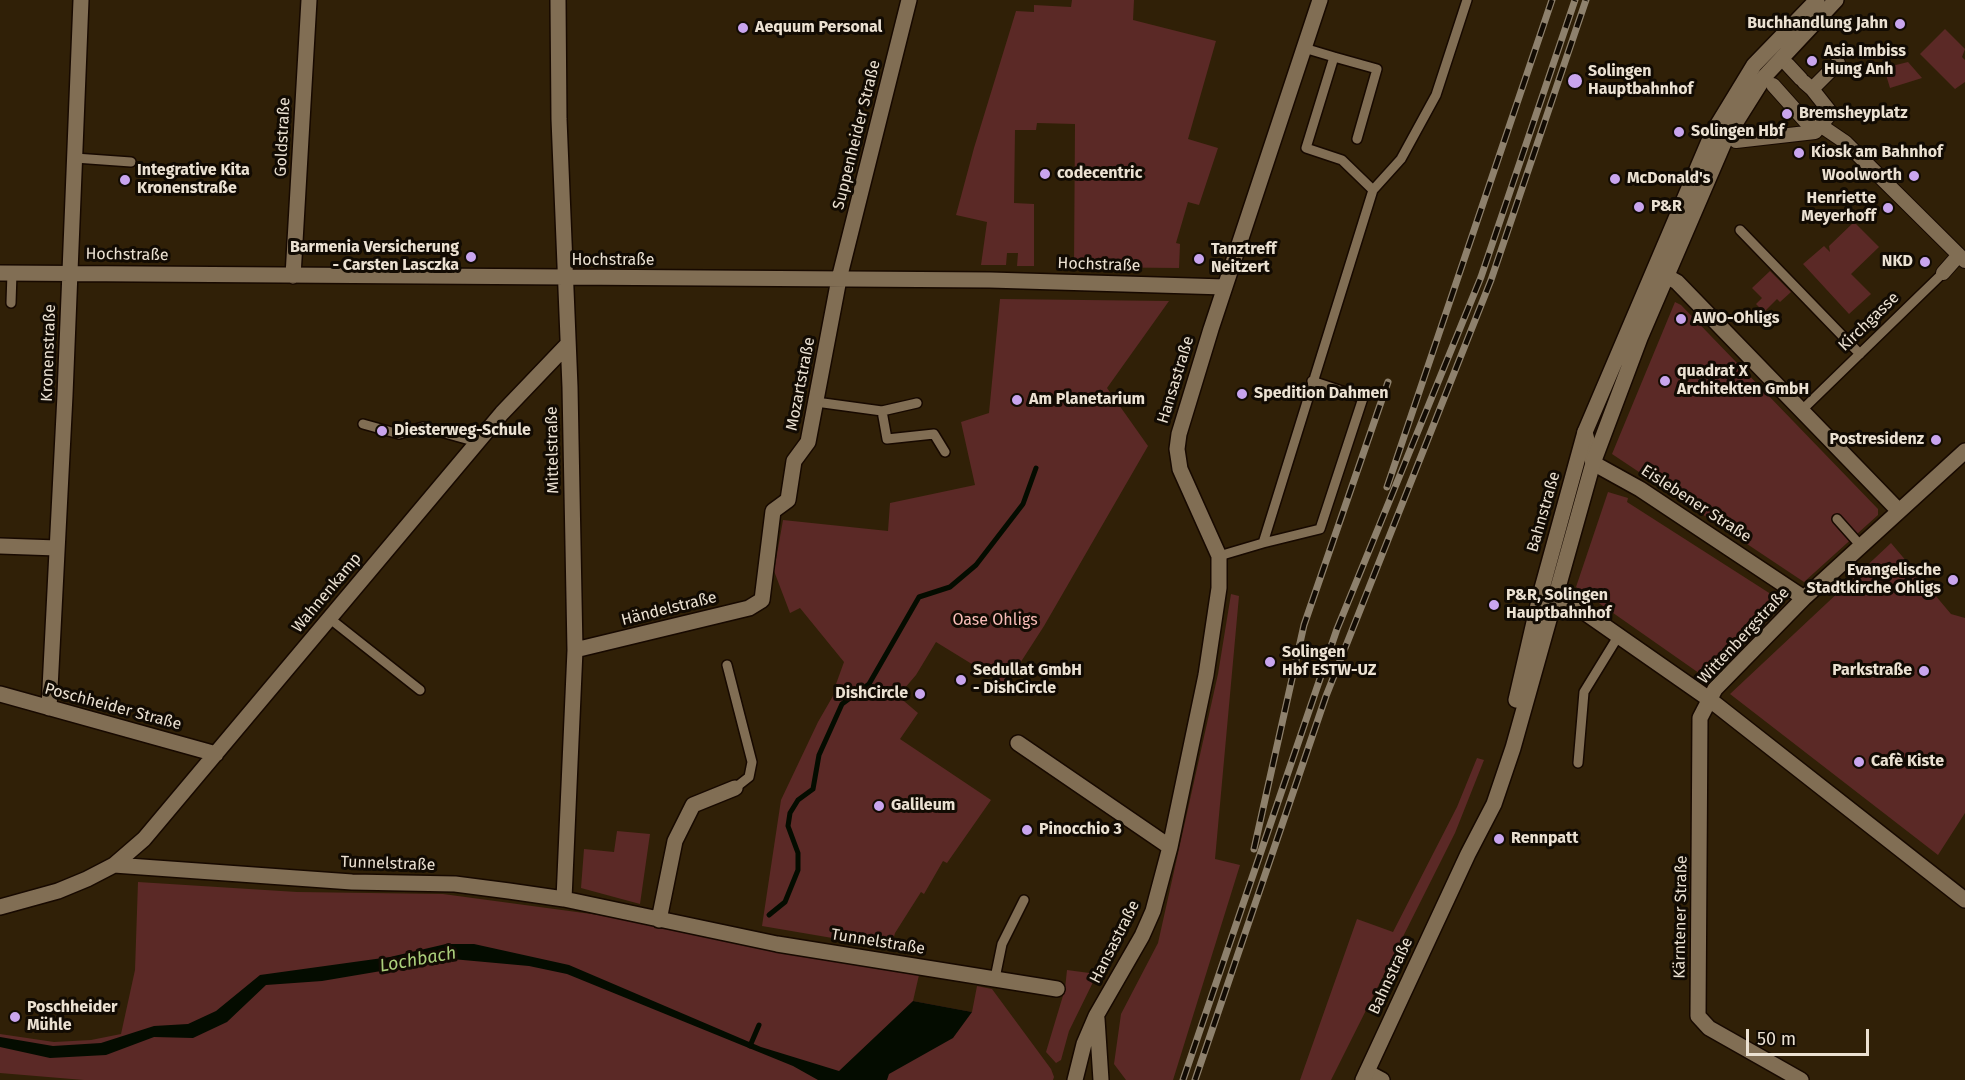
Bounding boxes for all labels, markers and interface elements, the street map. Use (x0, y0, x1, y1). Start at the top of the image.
place label: Buchhandlung Jahn (1747, 14, 1888, 34)
marker: Buchhandlung Jahn (1893, 17, 1907, 31)
place label: Aequum Personal (755, 18, 882, 38)
marker: Aequum Personal (736, 21, 750, 35)
place label: Asia Imbiss Hung Anh (1824, 42, 1906, 80)
marker: Asia Imbiss Hung Anh (1805, 54, 1819, 68)
street label: Suppenheider Straße (829, 58, 885, 212)
place label: Solingen Hauptbahnhof (1588, 62, 1693, 100)
marker: Solingen Hauptbahnhof (1566, 72, 1584, 90)
street label: Goldstraße (271, 97, 295, 177)
place label: Bremsheyplatz (1799, 104, 1908, 124)
marker: Bremsheyplatz (1780, 107, 1794, 121)
place label: Solingen Hbf (1691, 122, 1784, 142)
marker: Solingen Hbf (1672, 125, 1686, 139)
place label: Kiosk am Bahnhof (1811, 143, 1943, 163)
marker: Kiosk am Bahnhof (1792, 146, 1806, 160)
place label: Integrative Kita Kronenstraße (137, 161, 250, 199)
place label: codecentric (1057, 164, 1142, 184)
place label: Woolworth (1822, 166, 1902, 186)
marker: codecentric (1038, 167, 1052, 181)
place label: McDonald's (1627, 169, 1710, 189)
marker: Woolworth (1907, 169, 1921, 183)
marker: McDonald's (1608, 172, 1622, 186)
marker: Integrative Kita Kronenstraße (118, 173, 132, 187)
place label: Henriette Meyerhoff (1801, 189, 1876, 227)
place label: P&R (1651, 197, 1682, 217)
marker: P&R (1632, 200, 1646, 214)
marker: Henriette Meyerhoff (1881, 201, 1895, 215)
place label: Barmenia Versicherung - Carsten Lasczka (290, 238, 459, 276)
place label: Tanztreff Neitzert (1211, 240, 1277, 278)
street label: Hochstraße (85, 245, 169, 265)
marker: Barmenia Versicherung - Carsten Lasczka (464, 250, 478, 264)
street label: Hochstraße (571, 251, 655, 271)
marker: Tanztreff Neitzert (1192, 252, 1206, 266)
place label: NKD (1882, 252, 1913, 272)
street label: Hochstraße (1057, 254, 1141, 276)
marker: NKD (1918, 255, 1932, 269)
street label: Kirchgasse (1835, 288, 1903, 356)
street label: Kronenstraße (38, 304, 60, 402)
place label: AWO-Ohligs (1693, 309, 1780, 329)
marker: AWO-Ohligs (1674, 312, 1688, 326)
street label: Hansastraße (1154, 334, 1198, 426)
street label: Mozartstraße (783, 336, 819, 432)
place label: quadrat X Architekten GmbH (1677, 362, 1809, 400)
marker: quadrat X Architekten GmbH (1658, 374, 1672, 388)
place label: Spedition Dahmen (1254, 384, 1389, 404)
marker: Spedition Dahmen (1235, 387, 1249, 401)
place label: Am Planetarium (1029, 390, 1145, 410)
marker: Am Planetarium (1010, 393, 1024, 407)
street label: Mittelstraße (543, 406, 563, 494)
place label: Diesterweg-Schule (394, 421, 531, 441)
marker: Diesterweg-Schule (375, 424, 389, 438)
place label: Postresidenz (1830, 430, 1924, 450)
marker: Postresidenz (1929, 433, 1943, 447)
street label: Eislebener Straße (1637, 461, 1755, 547)
street label: Bahnstraße (1523, 469, 1565, 555)
street label: Wahnenkamp (288, 549, 366, 637)
place label: Evangelische Stadtkirche Ohligs (1807, 561, 1941, 599)
marker: Evangelische Stadtkirche Ohligs (1946, 573, 1960, 587)
street label: Wittenbergstraße (1694, 584, 1794, 688)
place label: P&R, Solingen Hauptbahnhof (1506, 586, 1611, 624)
street label: Händelstraße (619, 588, 719, 630)
marker: P&R, Solingen Hauptbahnhof (1487, 598, 1501, 612)
park label: Oase Ohligs (952, 611, 1038, 631)
place label: Solingen Hbf ESTW-UZ (1282, 643, 1376, 681)
marker: Solingen Hbf ESTW-UZ (1263, 655, 1277, 669)
place label: Sedullat GmbH - DishCircle (973, 661, 1082, 699)
place label: Parkstraße (1832, 661, 1912, 681)
marker: Parkstraße (1917, 664, 1931, 678)
marker: Sedullat GmbH - DishCircle (954, 673, 968, 687)
street label: Poschheider Straße (42, 679, 184, 735)
place label: DishCircle (835, 684, 908, 704)
marker: DishCircle (913, 687, 927, 701)
place label: Cafè Kiste (1871, 752, 1944, 772)
marker: Cafè Kiste (1852, 755, 1866, 769)
place label: Galileum (891, 796, 955, 816)
marker: Galileum (872, 799, 886, 813)
place label: Pinocchio 3 (1039, 820, 1122, 840)
marker: Pinocchio 3 (1020, 823, 1034, 837)
place label: Rennpatt (1511, 829, 1578, 849)
marker: Rennpatt (1492, 832, 1506, 846)
street label: Tunnelstraße (340, 853, 436, 875)
street label: Kärntener Straße (1670, 855, 1692, 979)
street label: Hansastraße (1086, 897, 1144, 987)
street label: Tunnelstraße (830, 925, 926, 959)
street label: Bahnstraße (1365, 934, 1417, 1018)
water label: Lochbach (378, 943, 458, 977)
place label: Poschheider Mühle (27, 998, 118, 1036)
marker: Poschheider Mühle (8, 1010, 22, 1024)
scale bar (1749, 1017, 1872, 1055)
text: 50 m (1757, 1028, 1796, 1050)

